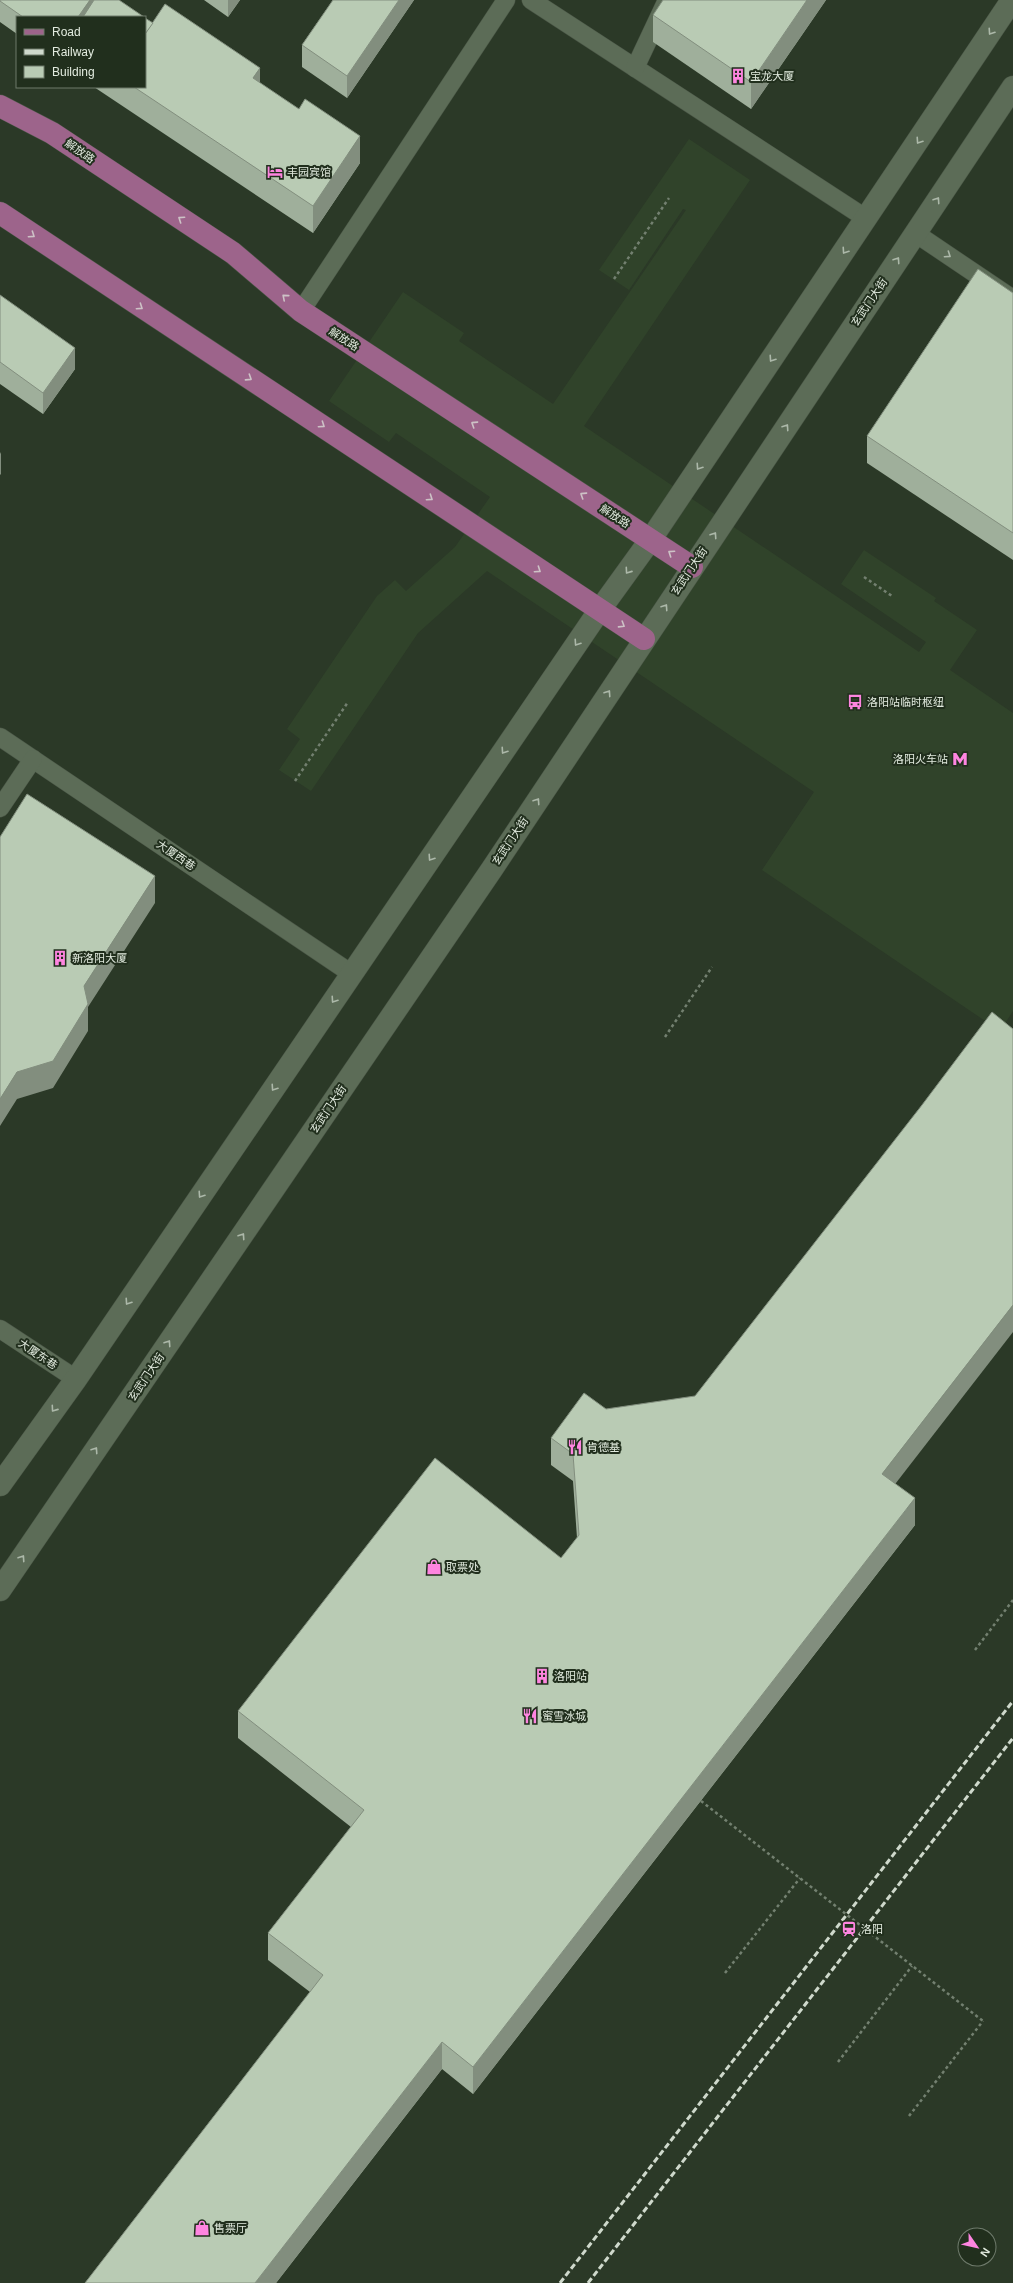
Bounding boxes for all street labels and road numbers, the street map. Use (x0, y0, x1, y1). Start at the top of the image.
street label: 解放路 (63, 137, 97, 165)
street label: 玄武门大街 (849, 276, 889, 328)
street label: 解放路 (327, 325, 361, 353)
street label: 解放路 (598, 502, 632, 530)
street label: 玄武门大街 (669, 545, 709, 597)
street label: 玄武门大街 (490, 815, 530, 867)
street label: 大厦西巷 (154, 838, 198, 872)
street label: 玄武门大街 (308, 1083, 348, 1135)
street label: 大厦东巷 (16, 1337, 60, 1371)
street label: 玄武门大街 (126, 1351, 166, 1403)

